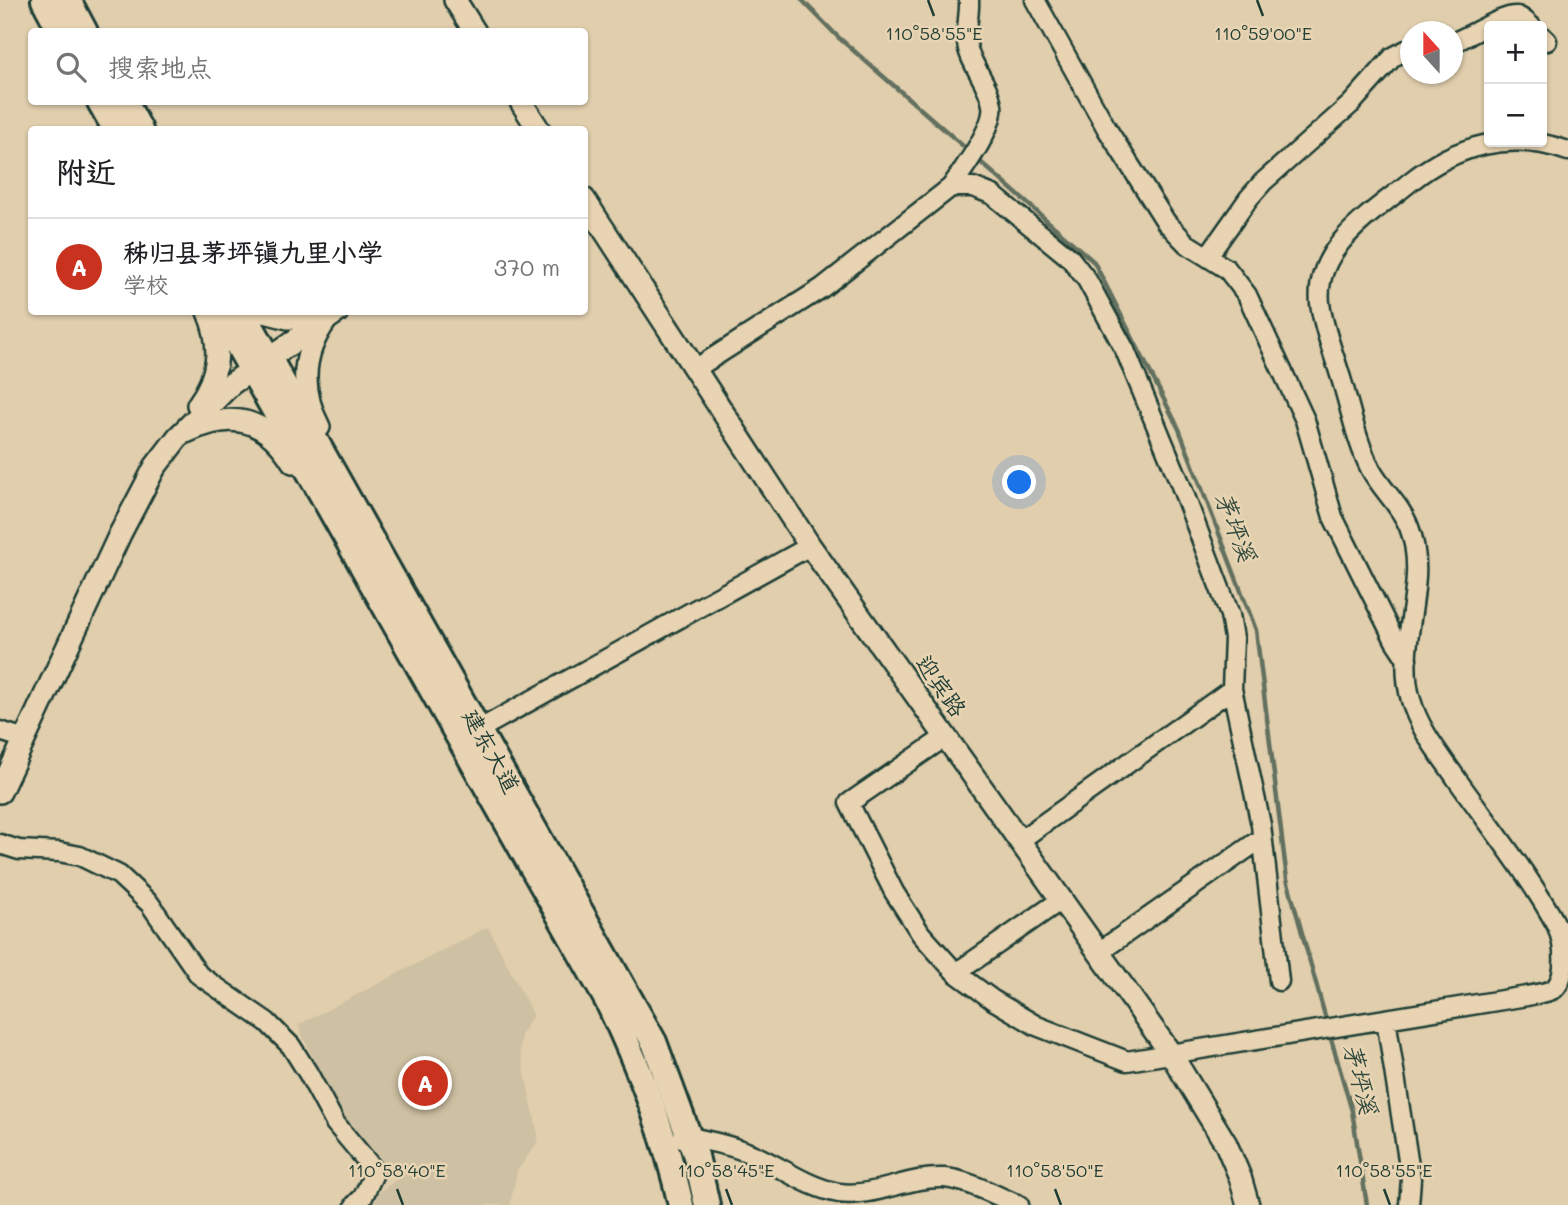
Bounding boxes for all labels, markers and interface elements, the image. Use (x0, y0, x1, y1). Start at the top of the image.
text: 110°58'55"E (885, 21, 983, 45)
text: 110°59'00"E (1214, 21, 1312, 45)
north arrow (1400, 21, 1463, 84)
map controls (1484, 21, 1547, 147)
button: + (1484, 21, 1547, 84)
search box (28, 28, 588, 105)
icon: search (52, 48, 90, 86)
text: 搜索地点 (108, 50, 212, 84)
button: − (1484, 84, 1547, 147)
text: 附近 (56, 151, 116, 191)
text: 秭归县茅坪镇九里小学 (123, 235, 383, 269)
text: A (71, 252, 87, 282)
text: 370 m (494, 252, 560, 282)
text: 学校 (123, 269, 169, 299)
your location (1002, 465, 1036, 499)
water label: 茅坪溪 (1209, 487, 1264, 567)
street label: 迎宾路 (910, 649, 974, 722)
street label: 建东大道 (456, 703, 527, 798)
water label: 茅坪溪 (1338, 1040, 1386, 1119)
pin: A (402, 1057, 448, 1109)
text: 110°58'40"E (348, 1158, 446, 1182)
text: 110°58'45"E (677, 1158, 775, 1182)
text: 110°58'50"E (1006, 1158, 1104, 1182)
text: 110°58'55"E (1335, 1158, 1433, 1182)

